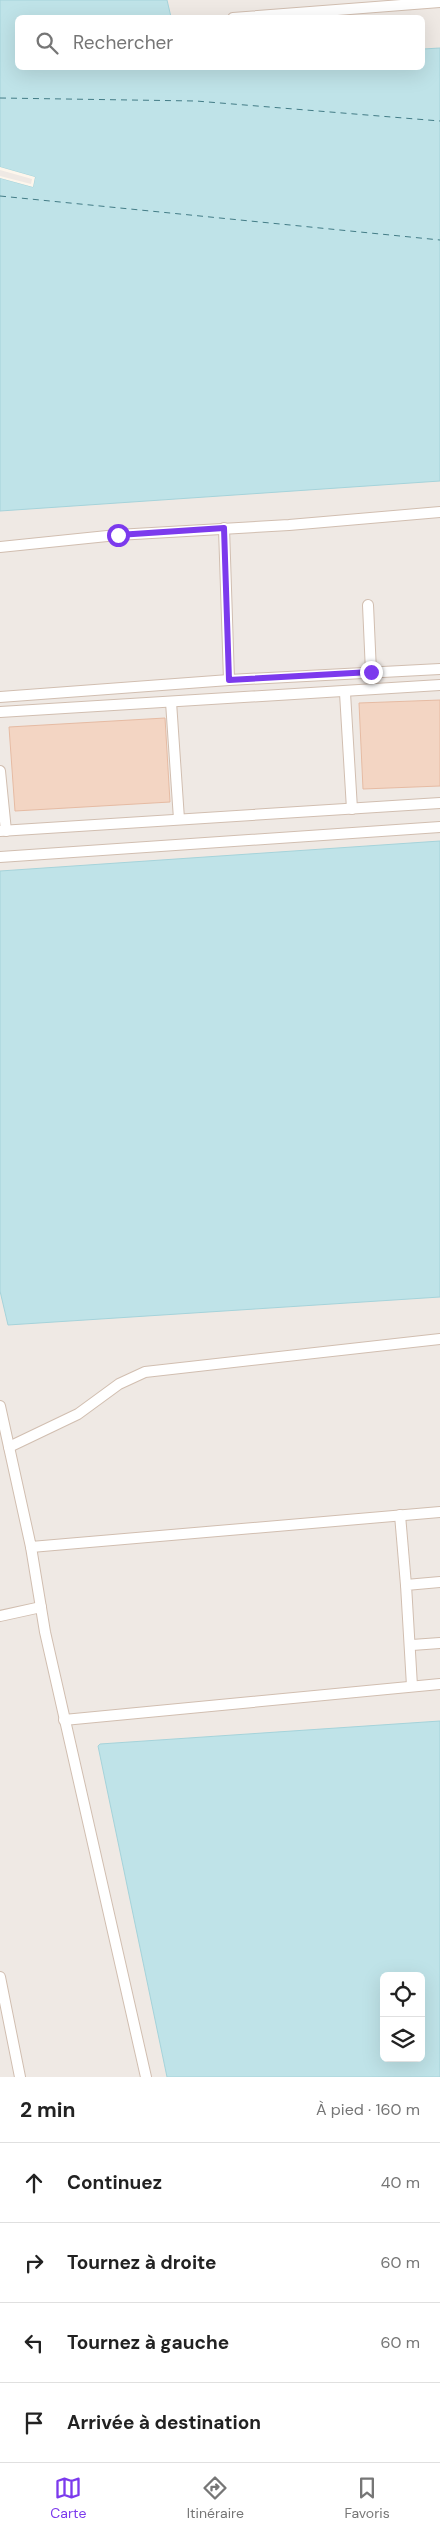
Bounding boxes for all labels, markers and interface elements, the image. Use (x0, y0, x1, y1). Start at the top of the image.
search box (15, 15, 425, 70)
icon: search (33, 29, 61, 57)
text: Rechercher (73, 30, 173, 55)
route start (107, 524, 130, 547)
route end (360, 661, 383, 684)
map controls (380, 1972, 425, 2062)
button: locate (380, 1972, 425, 2017)
button: layers (380, 2017, 425, 2062)
text: 2 min (20, 2096, 76, 2124)
text: À pied · 160 m (316, 2099, 420, 2120)
icon: ahead (20, 2169, 48, 2197)
text: Continuez (67, 2170, 162, 2195)
text: 40 m (381, 2172, 420, 2193)
icon: right (20, 2249, 48, 2277)
text: Tournez à droite (67, 2250, 217, 2275)
text: 60 m (380, 2252, 420, 2273)
icon: left (20, 2329, 48, 2357)
text: Tournez à gauche (67, 2330, 229, 2355)
text: 60 m (380, 2332, 420, 2353)
icon: arrive (20, 2409, 48, 2437)
text: Arrivée à destination (67, 2410, 261, 2435)
tab: Carte (50, 2474, 86, 2522)
tab: Itinéraire (187, 2474, 244, 2522)
tab: Favoris (344, 2474, 390, 2522)

